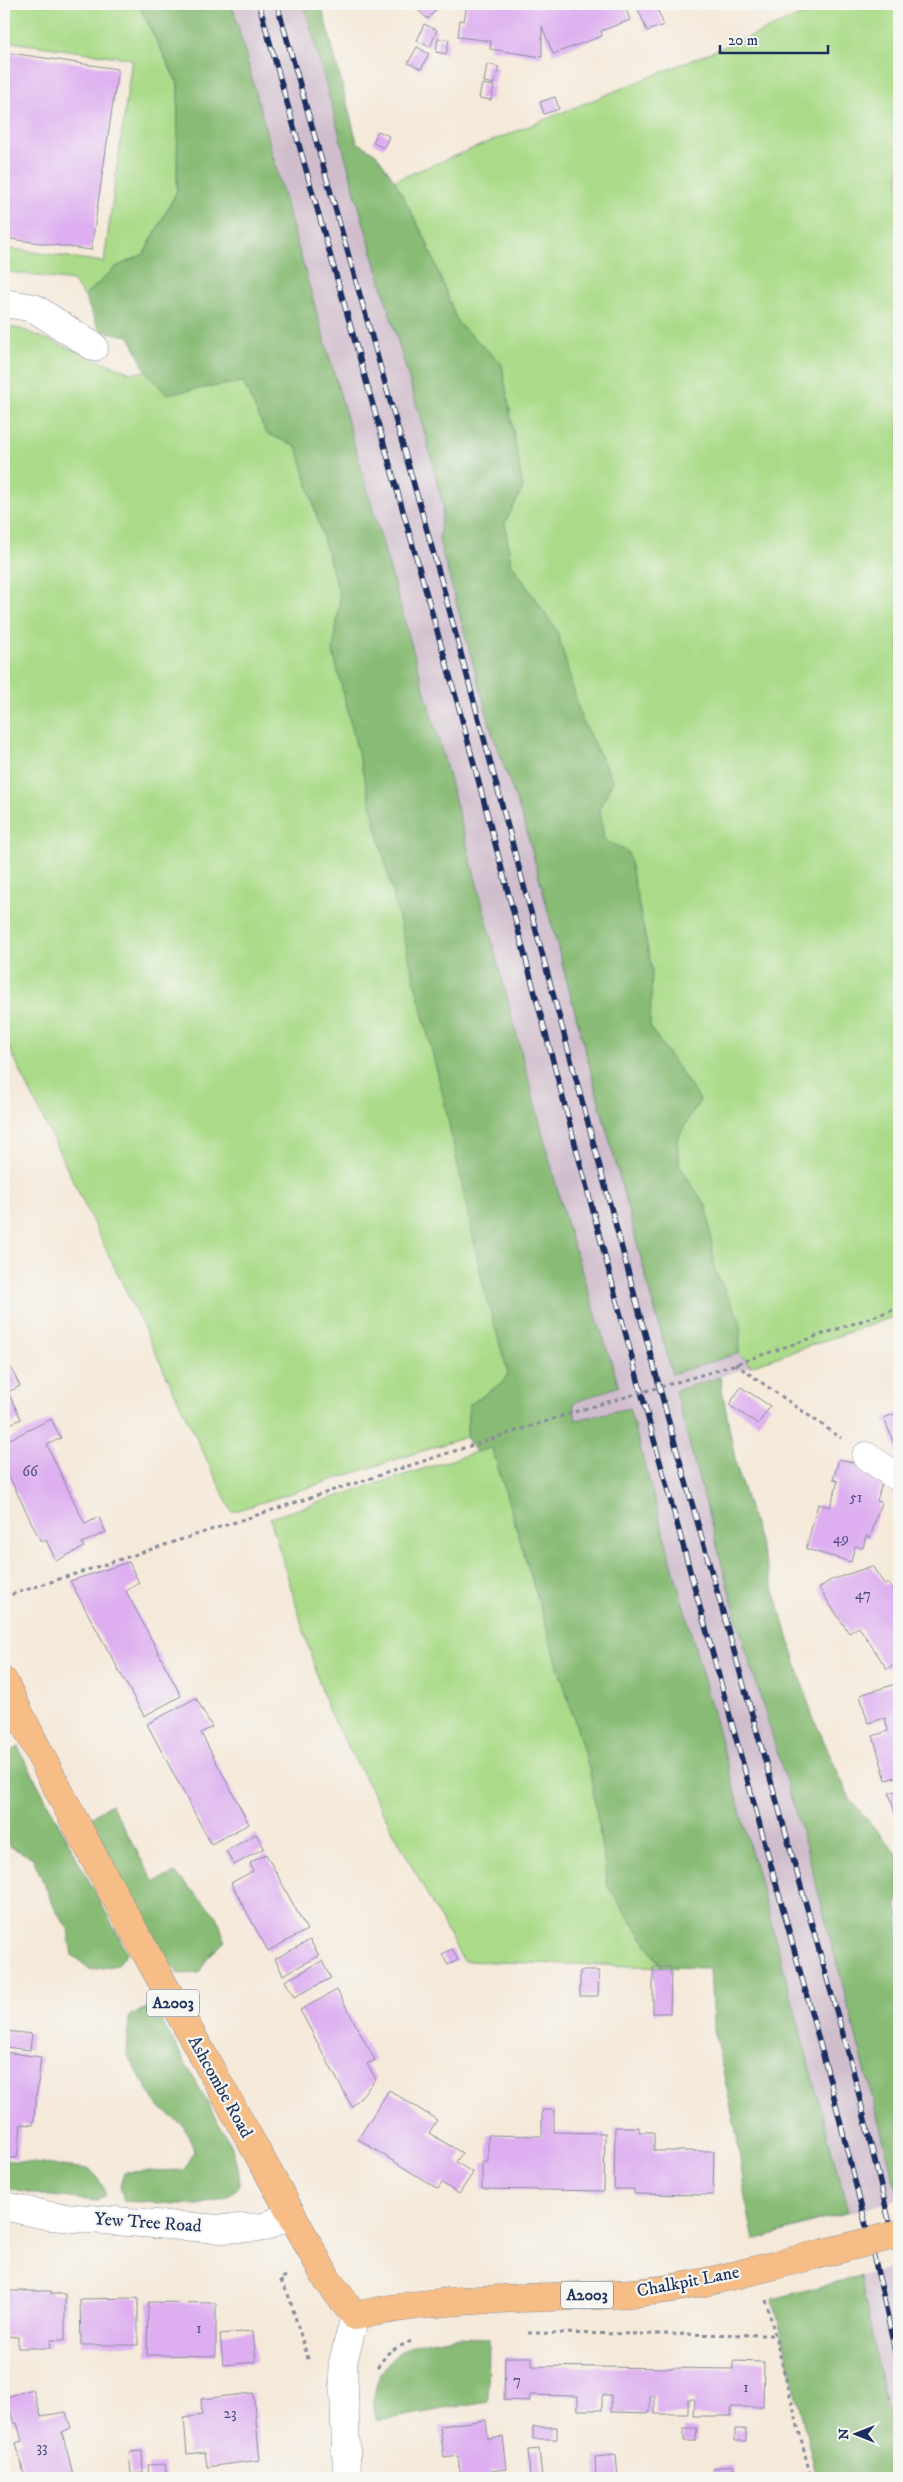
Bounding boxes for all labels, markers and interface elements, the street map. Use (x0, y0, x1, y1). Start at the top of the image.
scale bar (720, 22, 828, 54)
text: 20 m (728, 31, 758, 50)
house number: 66 (22, 1462, 39, 1481)
house number: 51 (850, 1488, 862, 1507)
house number: 49 (833, 1529, 849, 1548)
house number: 47 (855, 1585, 871, 1604)
road number: A2003 (147, 1990, 199, 2016)
street label: Ashcombe Road (183, 2032, 257, 2142)
street label: Yew Tree Road (94, 2208, 202, 2238)
street label: Chalkpit Lane (635, 2261, 741, 2303)
road number: A2003 (561, 2282, 613, 2308)
house number: 1 (196, 2319, 202, 2338)
house number: 7 (513, 2371, 521, 2390)
house number: 1 (743, 2378, 749, 2397)
house number: 23 (224, 2404, 236, 2423)
north arrow (830, 2410, 880, 2460)
text: N (835, 2428, 853, 2440)
house number: 33 (36, 2438, 48, 2457)

